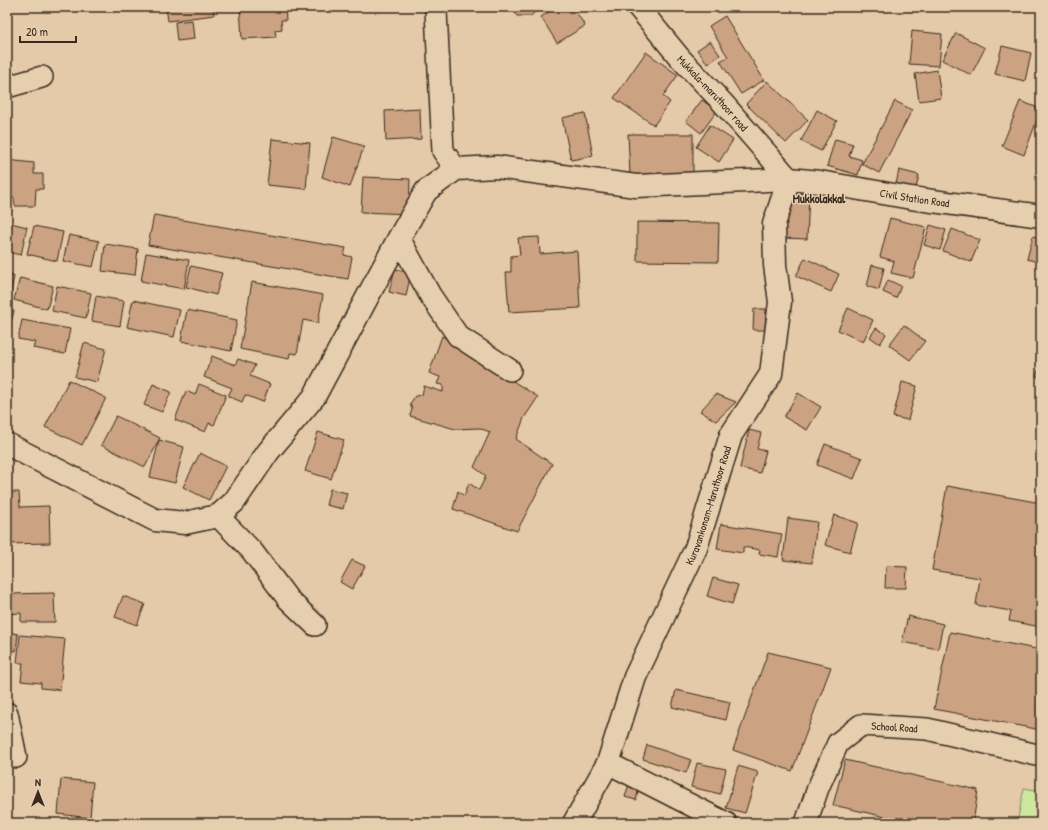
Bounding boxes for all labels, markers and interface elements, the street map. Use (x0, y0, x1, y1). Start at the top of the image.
scale bar (20, 18, 76, 44)
text: 20 m (26, 23, 48, 40)
street label: Mukkola-maruthoor road (674, 52, 751, 134)
street label: Civil Station Road (879, 186, 951, 210)
district label: Mukkolakkal (793, 190, 846, 207)
street label: Kuravankonam-Maruthoor Road (682, 444, 734, 567)
street label: School Road (871, 719, 919, 735)
north arrow (18, 772, 58, 812)
text: N (35, 775, 41, 789)

